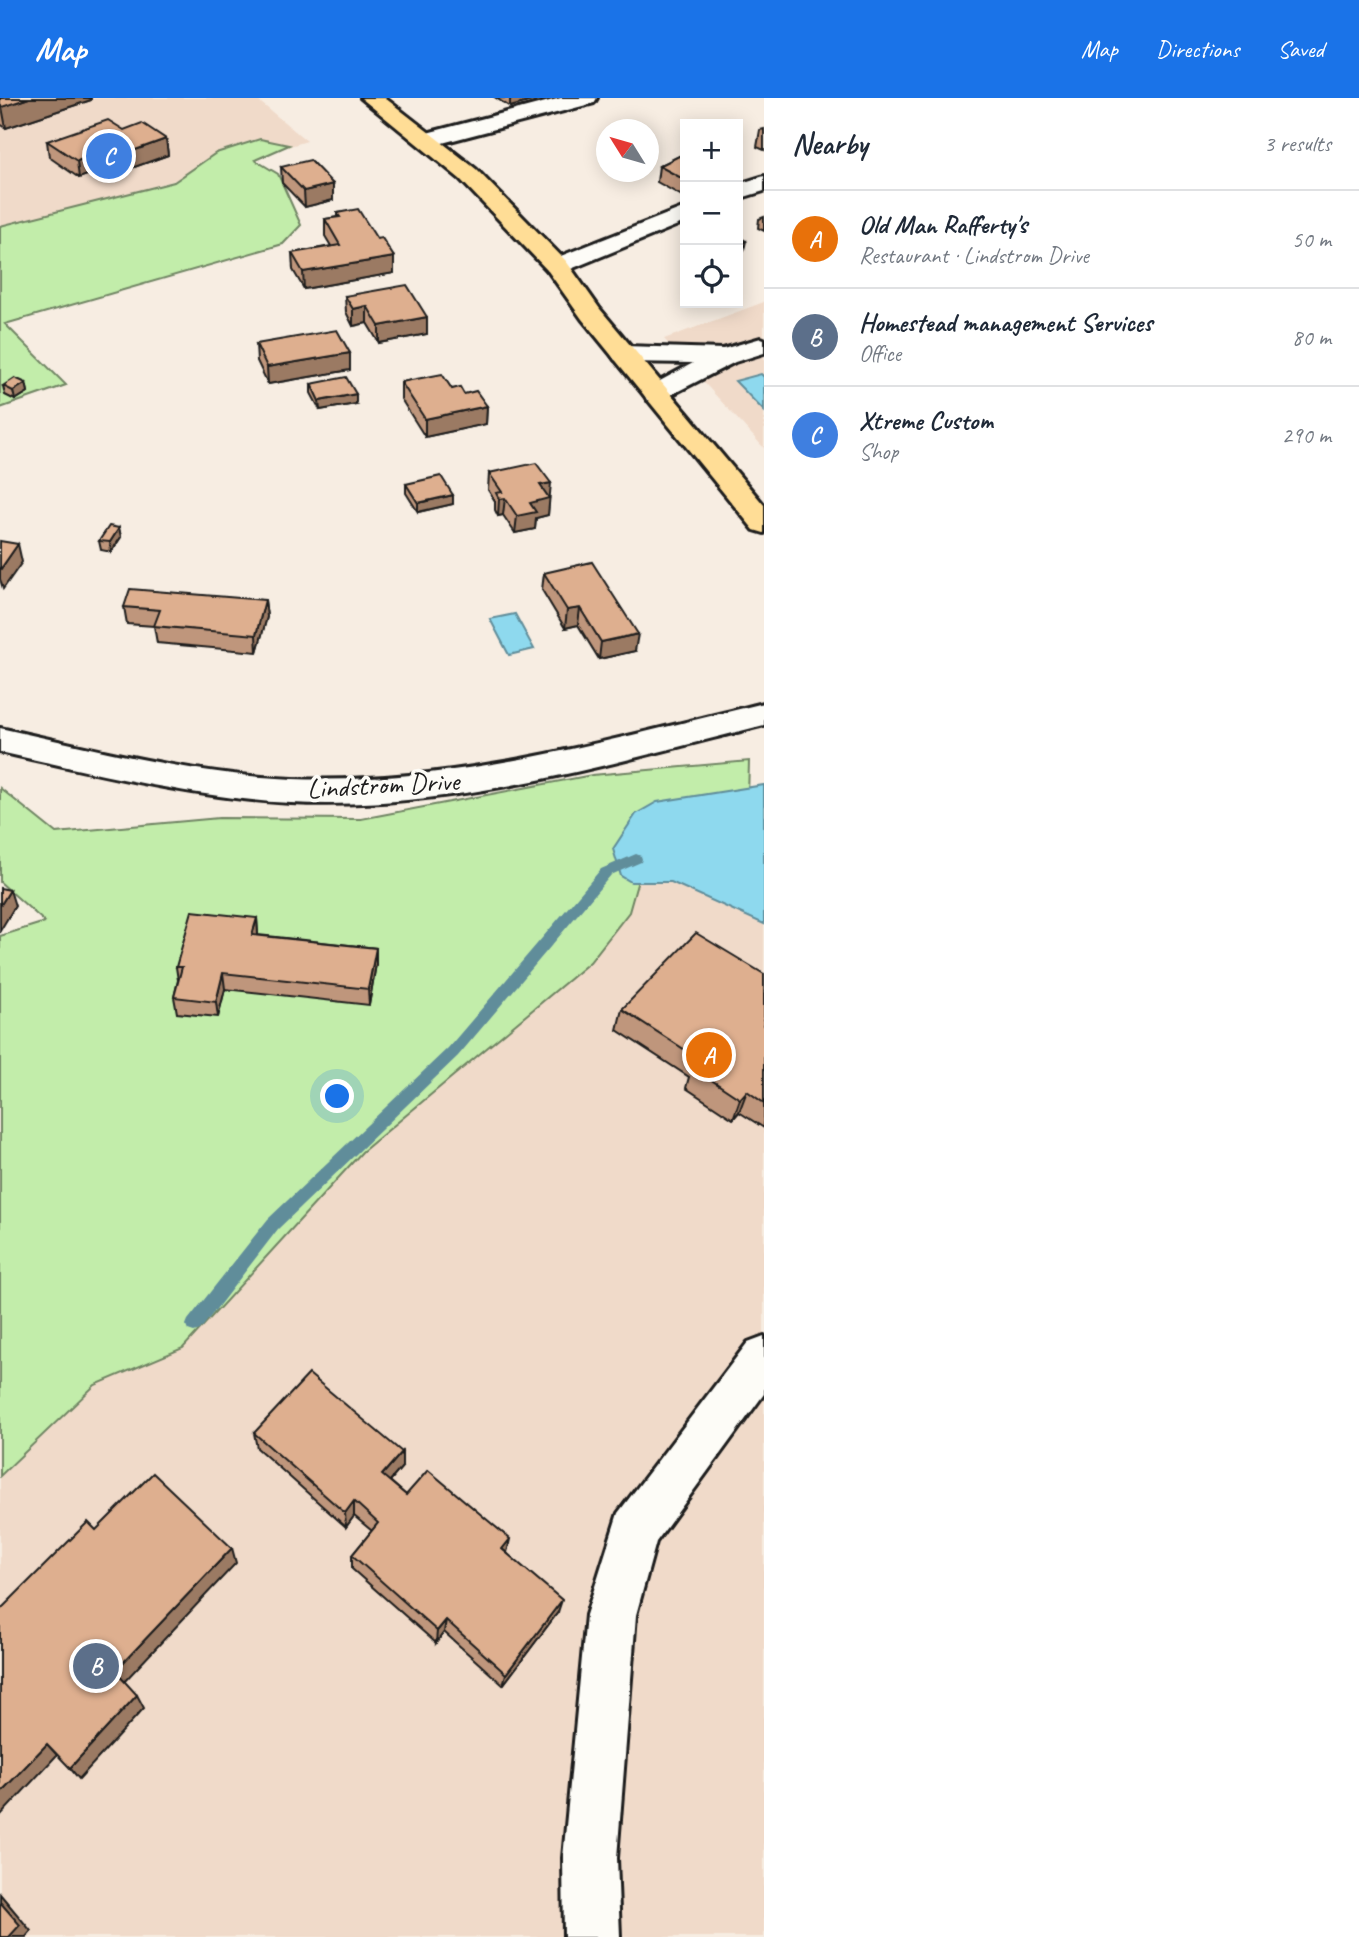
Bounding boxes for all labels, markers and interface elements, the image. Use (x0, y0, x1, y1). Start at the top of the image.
text: Map (35, 28, 86, 70)
text: Map (1081, 34, 1118, 64)
text: Directions (1156, 34, 1239, 64)
text: Saved (1277, 34, 1324, 64)
north arrow (596, 119, 659, 182)
map controls (680, 119, 743, 308)
button: + (680, 119, 743, 182)
text: Nearby (792, 125, 868, 163)
text: 3 results (1264, 129, 1331, 158)
pin: C (86, 130, 132, 182)
button: − (680, 182, 743, 245)
text: Old Man Rafferty's (859, 208, 1027, 241)
text: A (809, 225, 821, 254)
text: 50 m (1292, 225, 1331, 254)
text: Restaurant · Lindstrom Drive (859, 241, 1089, 270)
button: locate (680, 245, 743, 308)
text: Homestead management Services (859, 306, 1152, 339)
text: B (809, 323, 821, 352)
text: 80 m (1292, 323, 1331, 352)
text: Office (859, 339, 901, 368)
text: Xtreme Custom (859, 404, 993, 437)
text: C (810, 421, 820, 450)
text: 290 m (1282, 421, 1331, 450)
text: Shop (859, 437, 898, 466)
street label: Lindstrom Drive (306, 763, 462, 806)
pin: A (686, 1029, 732, 1081)
your location (320, 1079, 354, 1113)
pin: B (73, 1640, 119, 1692)

